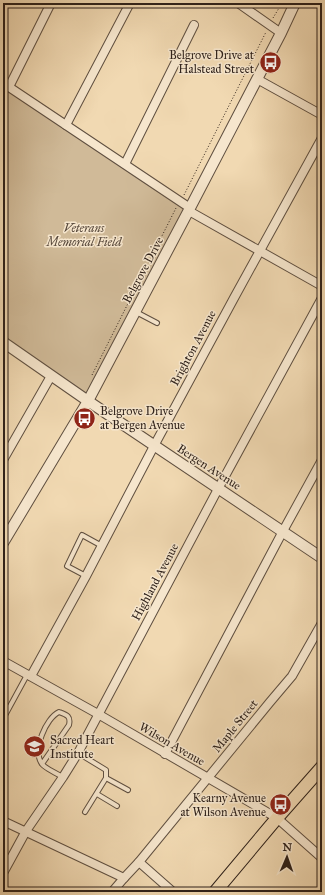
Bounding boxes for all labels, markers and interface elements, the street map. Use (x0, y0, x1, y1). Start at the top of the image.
place label: Belgrove Drive at Halstead Street (169, 48, 255, 76)
bus stop icon: Belgrove Drive at Halstead Street (257, 49, 283, 75)
park label: Veterans Memorial Field (45, 221, 122, 249)
street label: Belgrove Drive (120, 234, 167, 306)
street label: Brighton Avenue (167, 308, 220, 389)
place label: Belgrove Drive at Bergen Avenue (100, 404, 185, 433)
bus stop icon: Belgrove Drive at Bergen Avenue (72, 405, 98, 431)
street label: Bergen Avenue (174, 441, 243, 494)
street label: Highland Avenue (129, 541, 182, 623)
street label: Maple Street (209, 696, 261, 755)
street label: Wilson Avenue (137, 720, 207, 768)
place label: Sacred Heart Institute (50, 733, 115, 761)
school or university icon: Sacred Heart Institute (22, 734, 48, 760)
place label: Kearny Avenue at Wilson Avenue (181, 791, 266, 819)
bus stop icon: Kearny Avenue at Wilson Avenue (268, 792, 294, 818)
north arrow (267, 837, 307, 877)
text: N (282, 841, 293, 854)

